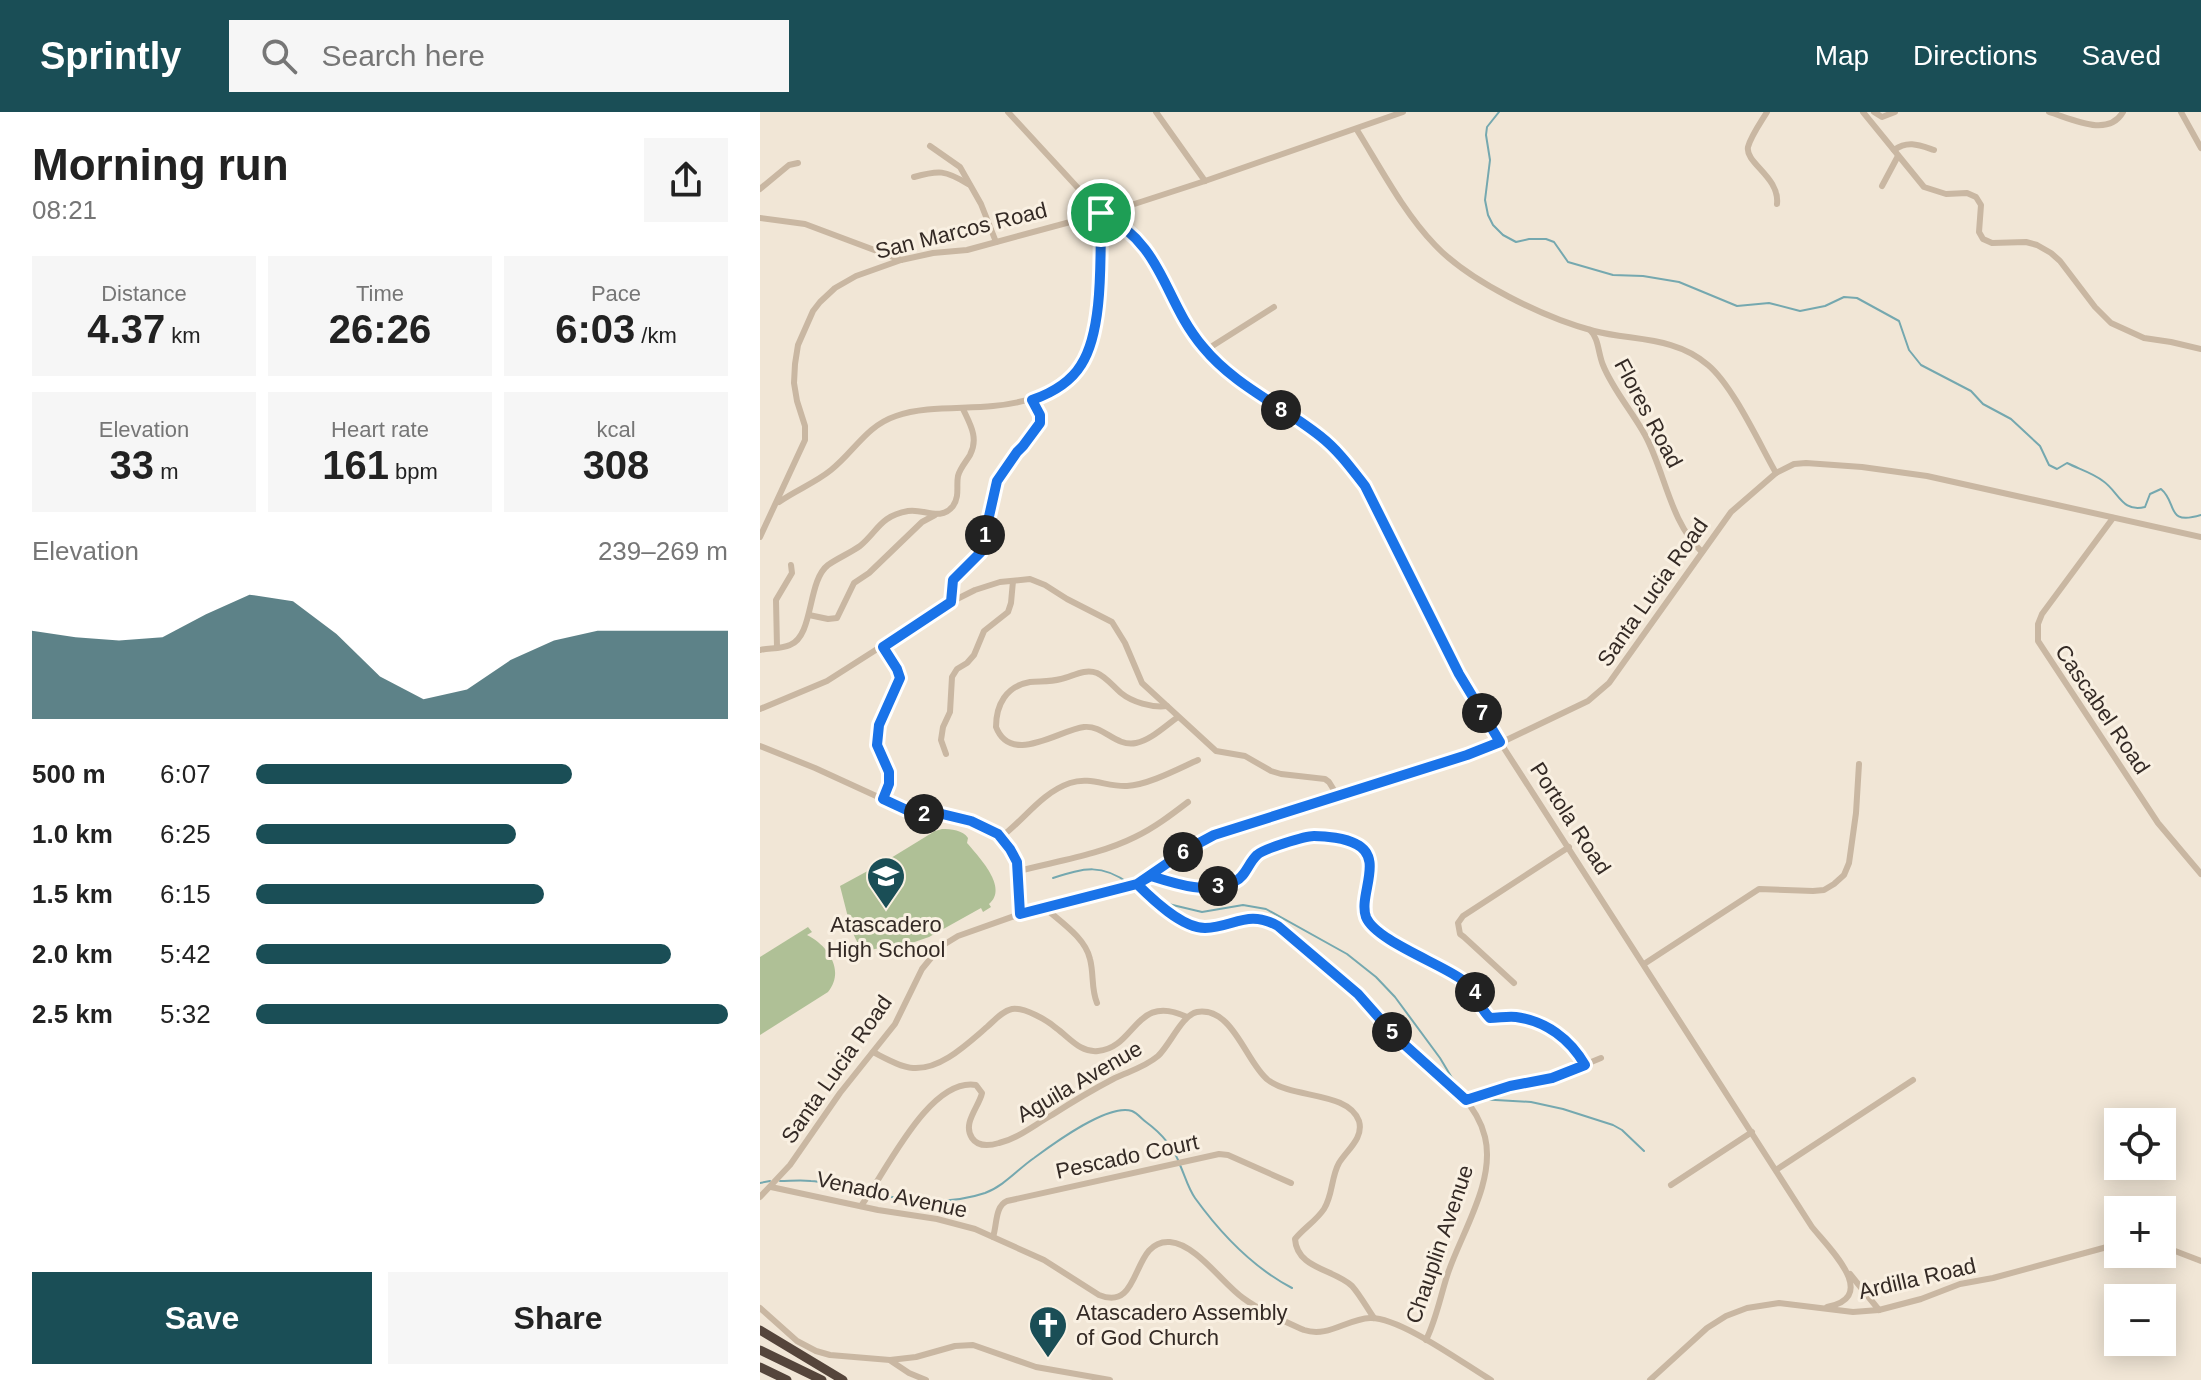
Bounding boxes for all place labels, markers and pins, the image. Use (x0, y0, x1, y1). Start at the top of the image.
pin (1067, 179, 1135, 247)
pin: 8 (1261, 390, 1301, 430)
pin: 1 (965, 515, 1005, 555)
pin: 7 (1462, 693, 1502, 733)
pin: 2 (904, 794, 944, 834)
pin: 6 (1163, 832, 1203, 872)
school or university icon: Atascadero High School (865, 855, 907, 910)
pin: 3 (1198, 866, 1238, 906)
place label: Atascadero High School (827, 912, 945, 962)
pin: 4 (1455, 972, 1495, 1012)
pin: 5 (1372, 1012, 1412, 1052)
place label: Atascadero Assembly of God Church (1076, 1300, 1288, 1350)
church icon: Atascadero Assembly of God Church (1027, 1304, 1069, 1359)

